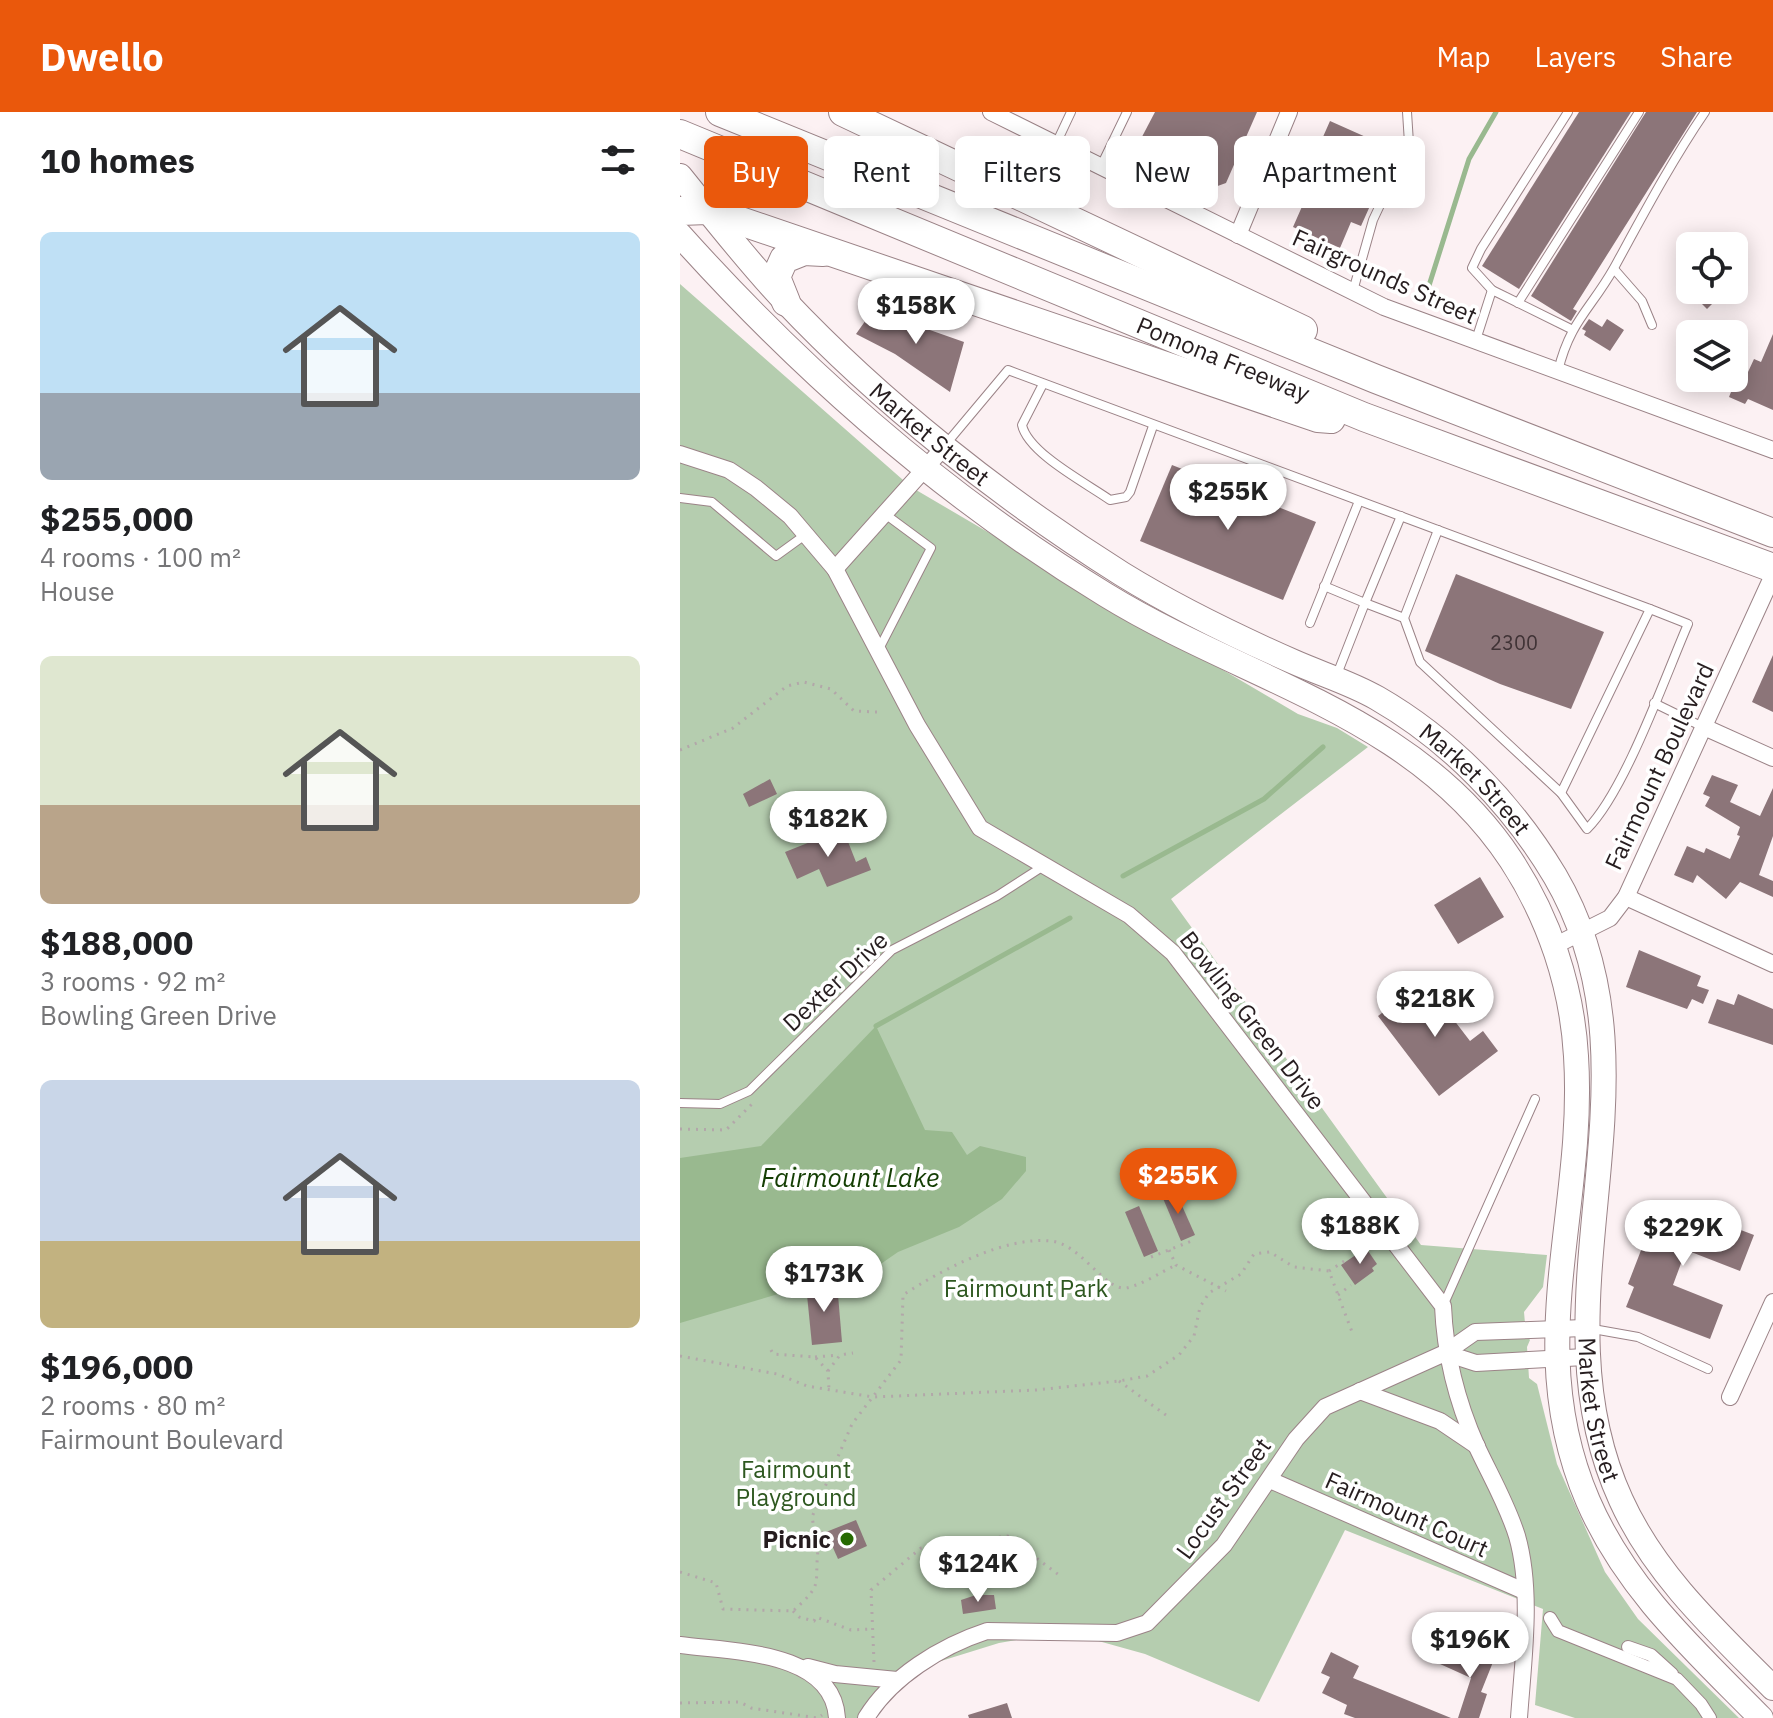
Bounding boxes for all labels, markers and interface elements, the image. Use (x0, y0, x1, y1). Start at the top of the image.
text: Dwello (40, 32, 164, 81)
text: Map (1436, 38, 1490, 75)
text: Layers (1534, 38, 1616, 75)
text: Share (1660, 38, 1733, 75)
chip: Buy (704, 136, 808, 208)
chip: Rent (824, 136, 939, 208)
chip: Filters (955, 136, 1090, 208)
chip: New (1106, 136, 1218, 208)
chip: Apartment (1234, 136, 1425, 208)
text: 10 homes (40, 138, 195, 182)
icon: filters (596, 138, 640, 182)
street label: Fairgrounds Street (1288, 221, 1482, 331)
map controls (1676, 232, 1748, 392)
button: locate (1676, 232, 1748, 304)
pin: $158K (860, 278, 972, 346)
icon: home (268, 284, 412, 428)
text: $158K (876, 287, 956, 321)
street label: Pomona Freeway (1132, 309, 1315, 409)
button: layers (1676, 320, 1748, 392)
street label: Market Street (863, 375, 996, 493)
pin: $255K (1172, 464, 1284, 532)
text: $255K (1188, 473, 1268, 507)
text: $255,000 (40, 496, 193, 540)
text: 4 rooms · 100 m² (40, 540, 241, 574)
text: House (40, 574, 115, 608)
house number: 2300 (1490, 629, 1538, 656)
street label: Fairmount Boulevard (1597, 657, 1721, 875)
icon: home (268, 708, 412, 852)
street label: Market Street (1413, 715, 1538, 842)
pin: $182K (772, 791, 884, 859)
text: $182K (788, 800, 868, 834)
text: $188,000 (40, 920, 193, 964)
street label: Dexter Drive (776, 924, 894, 1038)
street label: Bowling Green Drive (1173, 924, 1333, 1116)
text: 3 rooms · 92 m² (40, 964, 225, 998)
pin: $218K (1379, 971, 1491, 1039)
text: $218K (1395, 980, 1475, 1014)
text: Bowling Green Drive (40, 998, 277, 1032)
icon: home (268, 1132, 412, 1276)
pin: $255K (1122, 1148, 1234, 1216)
text: $255K (1138, 1157, 1218, 1191)
water label: Fairmount Lake (761, 1160, 939, 1194)
pin: $188K (1304, 1198, 1416, 1266)
pin: $229K (1627, 1200, 1739, 1268)
text: $188K (1320, 1207, 1400, 1241)
text: $229K (1643, 1209, 1723, 1243)
pin: $173K (768, 1246, 880, 1314)
text: $173K (784, 1255, 864, 1289)
park label: Fairmount Park (944, 1272, 1109, 1304)
street label: Market Street (1571, 1337, 1628, 1487)
text: $196,000 (40, 1344, 193, 1388)
text: 2 rooms · 80 m² (40, 1388, 225, 1422)
text: Fairmount Boulevard (40, 1422, 284, 1456)
street label: Locust Street (1168, 1431, 1278, 1565)
park label: Fairmount Playground (735, 1453, 857, 1513)
street label: Fairmount Court (1320, 1464, 1494, 1564)
place label: Picnic (762, 1523, 831, 1555)
marker: Picnic (838, 1530, 856, 1548)
pin: $124K (922, 1536, 1034, 1604)
text: $124K (938, 1545, 1018, 1579)
pin: $196K (1414, 1612, 1526, 1680)
text: $196K (1430, 1621, 1510, 1655)

